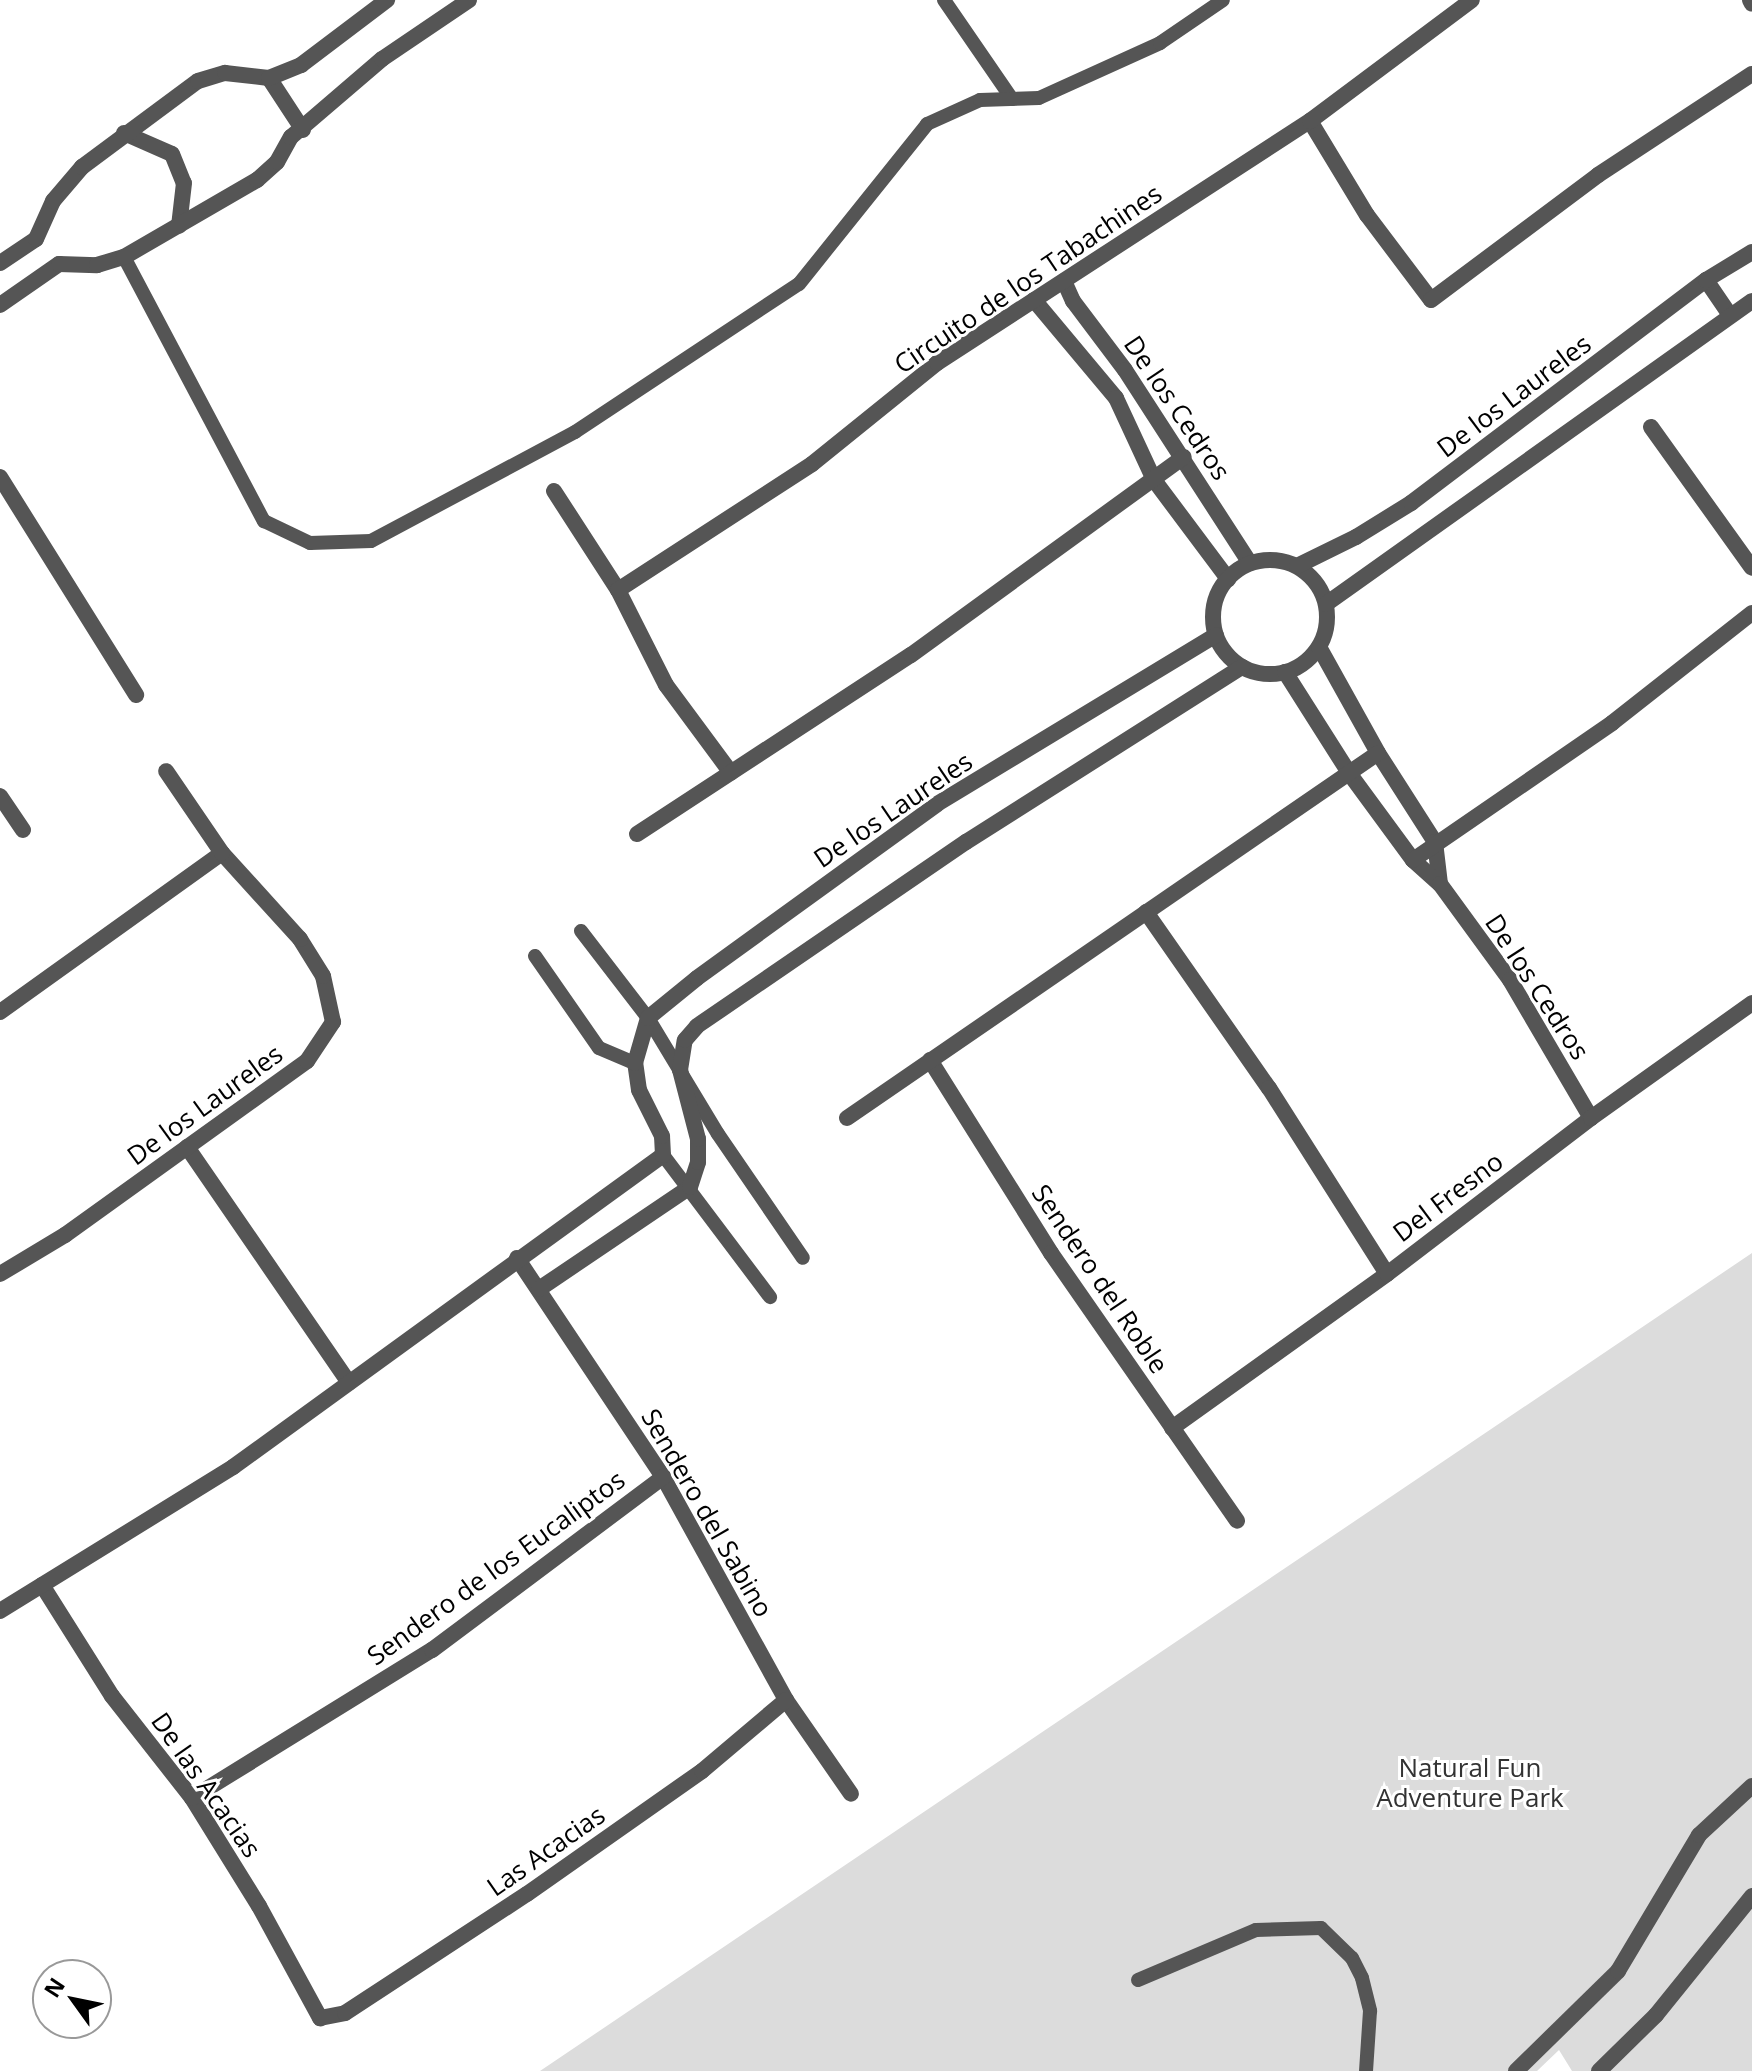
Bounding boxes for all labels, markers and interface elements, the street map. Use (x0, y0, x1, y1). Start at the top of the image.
street label: Circuito de los Tabachines (888, 178, 1168, 380)
street label: De los Laureles (1431, 328, 1597, 464)
street label: De los Cedros (1117, 330, 1237, 486)
street label: De los Laureles (808, 746, 978, 874)
street label: De los Cedros (1478, 908, 1596, 1066)
street label: De los Laureles (121, 1038, 289, 1172)
street label: Del Fresno (1387, 1146, 1509, 1248)
street label: Sendero del Roble (1025, 1179, 1175, 1379)
street label: Sendero del Sabino (635, 1403, 779, 1623)
street label: Sendero de los Eucaliptos (361, 1464, 631, 1672)
street label: De las Acacias (145, 1707, 267, 1863)
park label: Natural Fun Adventure Park (1376, 1752, 1564, 1814)
street label: Las Acacias (481, 1799, 611, 1903)
north arrow (32, 1959, 112, 2039)
text: N (36, 1971, 71, 2003)

